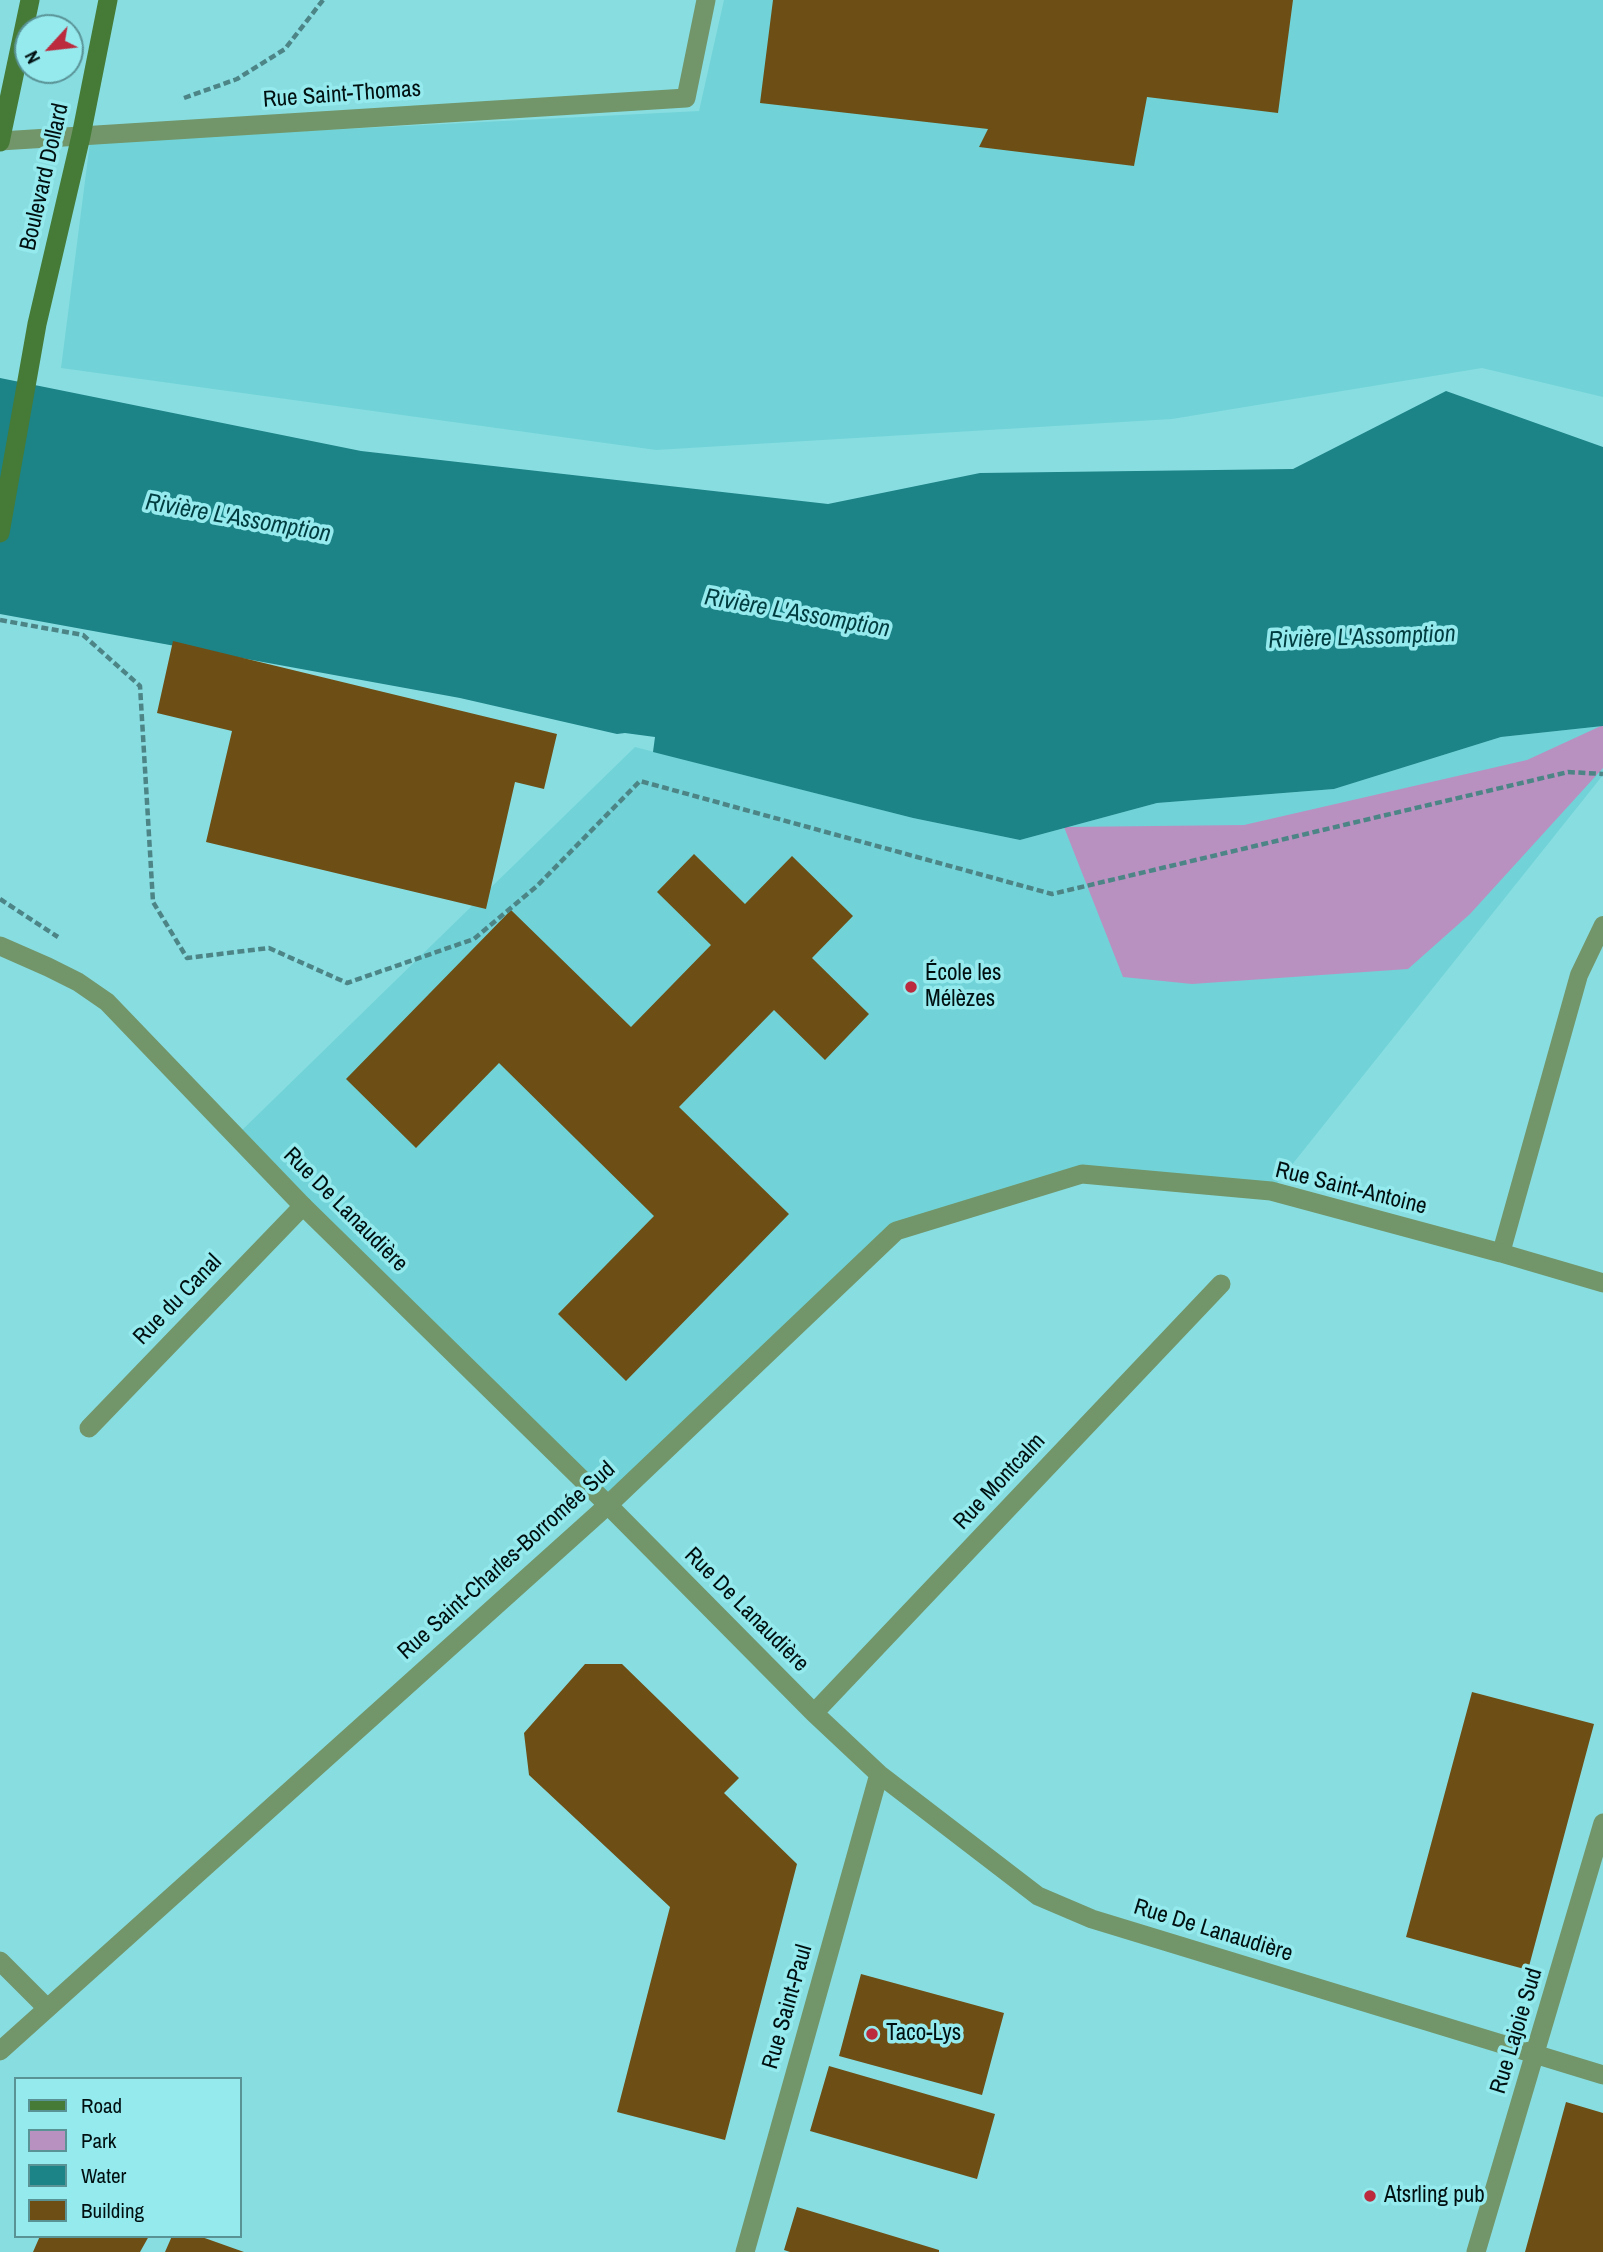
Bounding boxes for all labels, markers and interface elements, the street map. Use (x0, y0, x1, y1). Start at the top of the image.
north arrow (14, 14, 84, 84)
text: N (18, 47, 46, 69)
street label: Rue Saint-Thomas (262, 76, 422, 114)
street label: Boulevard Dollard (15, 101, 75, 253)
water label: Rivière L'Assomption (143, 489, 333, 549)
water label: Rivière L'Assomption (702, 584, 892, 644)
water label: Rivière L'Assomption (1268, 620, 1456, 656)
place label: École les Mélèzes (925, 960, 1002, 1014)
marker: École les Mélèzes (903, 979, 919, 995)
street label: Rue De Lanaudière (277, 1142, 413, 1278)
street label: Rue Saint-Antoine (1272, 1157, 1430, 1221)
street label: Rue du Canal (128, 1249, 228, 1351)
street label: Rue Montcalm (948, 1428, 1052, 1536)
street label: Rue Saint-Charles-Borromée Sud (393, 1456, 621, 1666)
street label: Rue De Lanaudière (678, 1542, 814, 1678)
street label: Rue De Lanaudière (1130, 1894, 1296, 1968)
street label: Rue Saint-Paul (757, 1942, 819, 2072)
street label: Rue Lajoie Sud (1485, 1965, 1549, 2097)
place label: Taco-Lys (886, 2020, 961, 2048)
marker: Taco-Lys (864, 2026, 880, 2042)
legend (14, 2077, 242, 2238)
text: Road (81, 2091, 122, 2120)
text: Park (81, 2126, 116, 2155)
text: Water (81, 2161, 126, 2190)
place label: Atsrling pub (1384, 2182, 1485, 2210)
marker: Atsrling pub (1362, 2188, 1378, 2204)
text: Building (81, 2196, 144, 2225)

